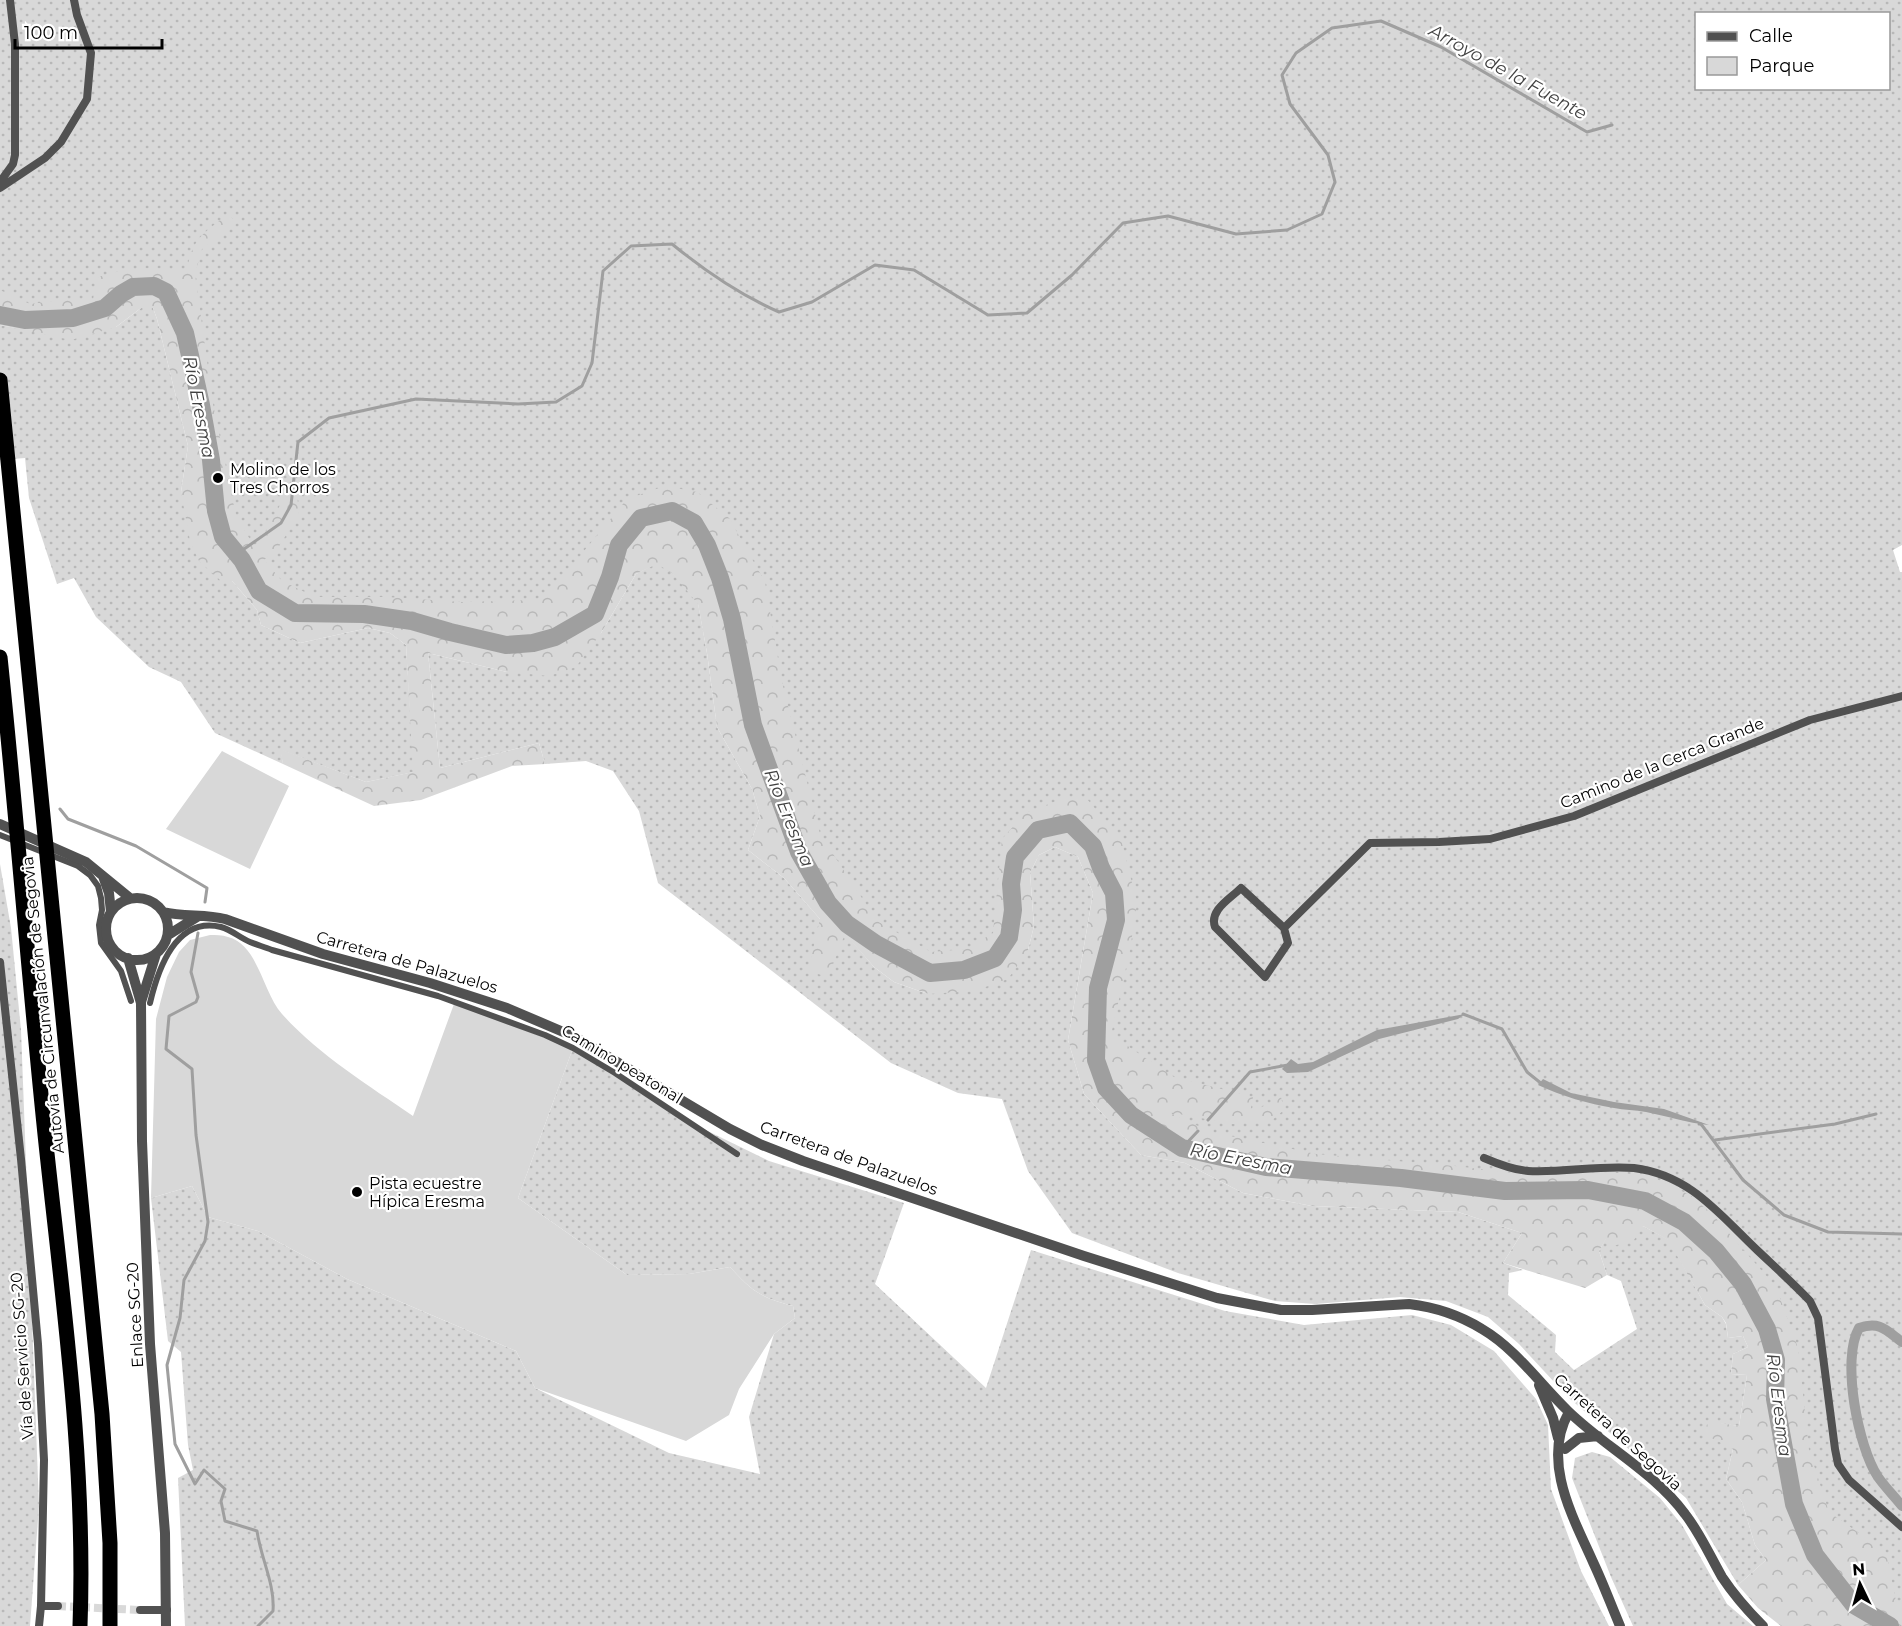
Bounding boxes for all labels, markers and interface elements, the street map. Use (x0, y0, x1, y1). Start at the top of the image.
scale bar (15, 12, 162, 50)
legend (1695, 12, 1890, 90)
water label: Arroyo de la Fuente (1424, 19, 1591, 125)
text: 100 m (24, 22, 78, 44)
text: Calle (1749, 25, 1793, 47)
text: Parque (1749, 55, 1815, 77)
water label: Río Eresma (178, 354, 220, 460)
place label: Molino de los Tres Chorros (230, 460, 336, 497)
marker: Molino de los Tres Chorros (211, 471, 225, 485)
street label: Camino de la Cerca Grande (1557, 713, 1767, 813)
water label: Río Eresma (759, 766, 819, 870)
street label: Autovía de Circunvalación de Segovia (18, 855, 68, 1155)
street label: Carretera de Palazuelos (314, 927, 500, 997)
street label: Camino peatonal (558, 1020, 686, 1108)
street label: Carretera de Palazuelos (757, 1117, 941, 1199)
water label: Río Eresma (1188, 1138, 1294, 1180)
place label: Pista ecuestre Hípica Eresma (369, 1174, 485, 1211)
marker: Pista ecuestre Hípica Eresma (350, 1185, 364, 1199)
street label: Enlace SG-20 (123, 1262, 147, 1368)
street label: Vía de Servicio SG-20 (7, 1272, 37, 1440)
water label: Río Eresma (1762, 1352, 1796, 1458)
street label: Carretera de Segovia (1550, 1370, 1686, 1494)
north arrow (1830, 1554, 1890, 1614)
text: N (1851, 1560, 1866, 1580)

